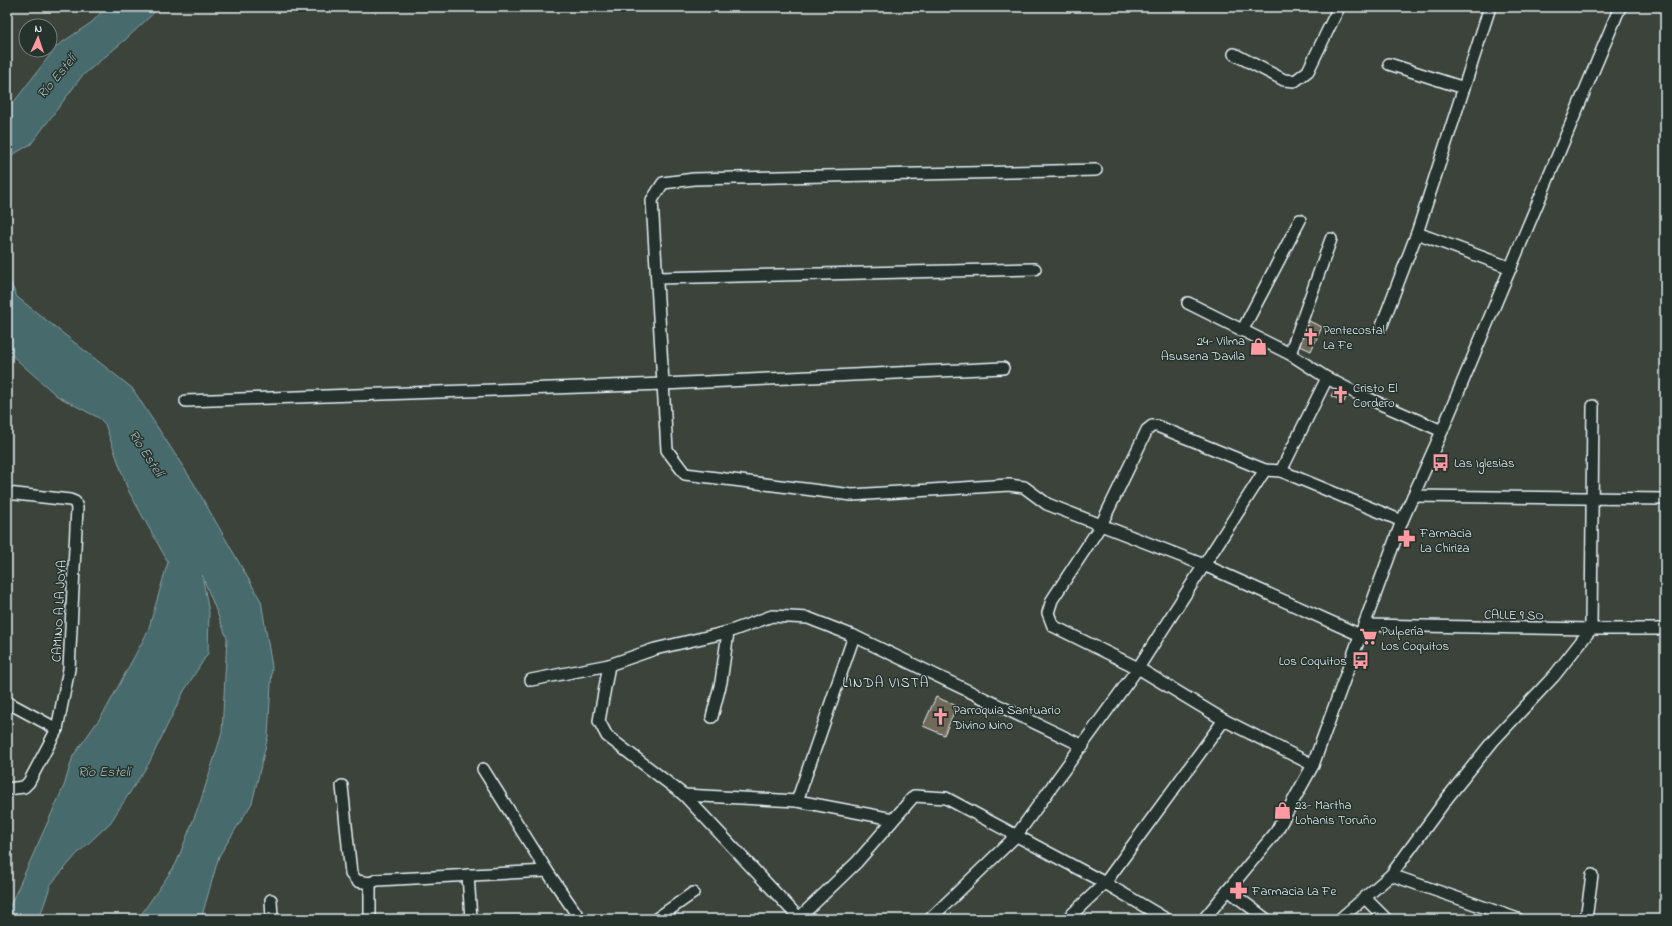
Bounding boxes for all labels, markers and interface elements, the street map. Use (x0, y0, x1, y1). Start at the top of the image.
north arrow (18, 18, 58, 58)
text: N (34, 21, 43, 37)
water label: Río Estelí (32, 48, 84, 104)
place label: Pentecostal La Fe (1323, 321, 1385, 355)
church icon: Pentecostal La Fe (1300, 326, 1320, 346)
place label: 24- Vilma Asusena Davila (1161, 332, 1245, 366)
shop icon: 24- Vilma Asusena Davila (1248, 337, 1268, 357)
place label: Cristo El Cordero (1353, 379, 1398, 413)
church icon: Cristo El Cordero (1330, 384, 1350, 404)
water label: Río Estelí (123, 426, 170, 484)
bus stop icon: Las Iglesias (1431, 452, 1451, 472)
place label: Las Iglesias (1454, 454, 1515, 474)
place label: Farmacia La Chiriza (1419, 524, 1472, 558)
pharmacy icon: Farmacia La Chiriza (1397, 529, 1417, 549)
street label: CAMINO A LA JOYA (47, 560, 72, 662)
street label: CALLE 9 SO (1484, 605, 1544, 626)
place label: Pulpería Los Coquitos (1381, 622, 1450, 656)
supermarket icon: Pulpería Los Coquitos (1358, 627, 1378, 647)
bus stop icon: Los Coquitos (1350, 650, 1370, 670)
place label: Los Coquitos (1279, 652, 1347, 671)
district label: LINDA VISTA (843, 673, 929, 694)
place label: Parroquia Santuario Divino Nino (952, 701, 1061, 735)
church icon: Parroquia Santuario Divino Nino (930, 706, 950, 726)
water label: Río Estelí (78, 762, 133, 783)
place label: 23- Martha Lohanis Toruño (1295, 796, 1377, 830)
shop icon: 23- Martha Lohanis Toruño (1272, 801, 1292, 821)
pharmacy icon: Farmacia La Fe (1229, 880, 1249, 900)
place label: Farmacia La Fe (1251, 882, 1336, 901)

